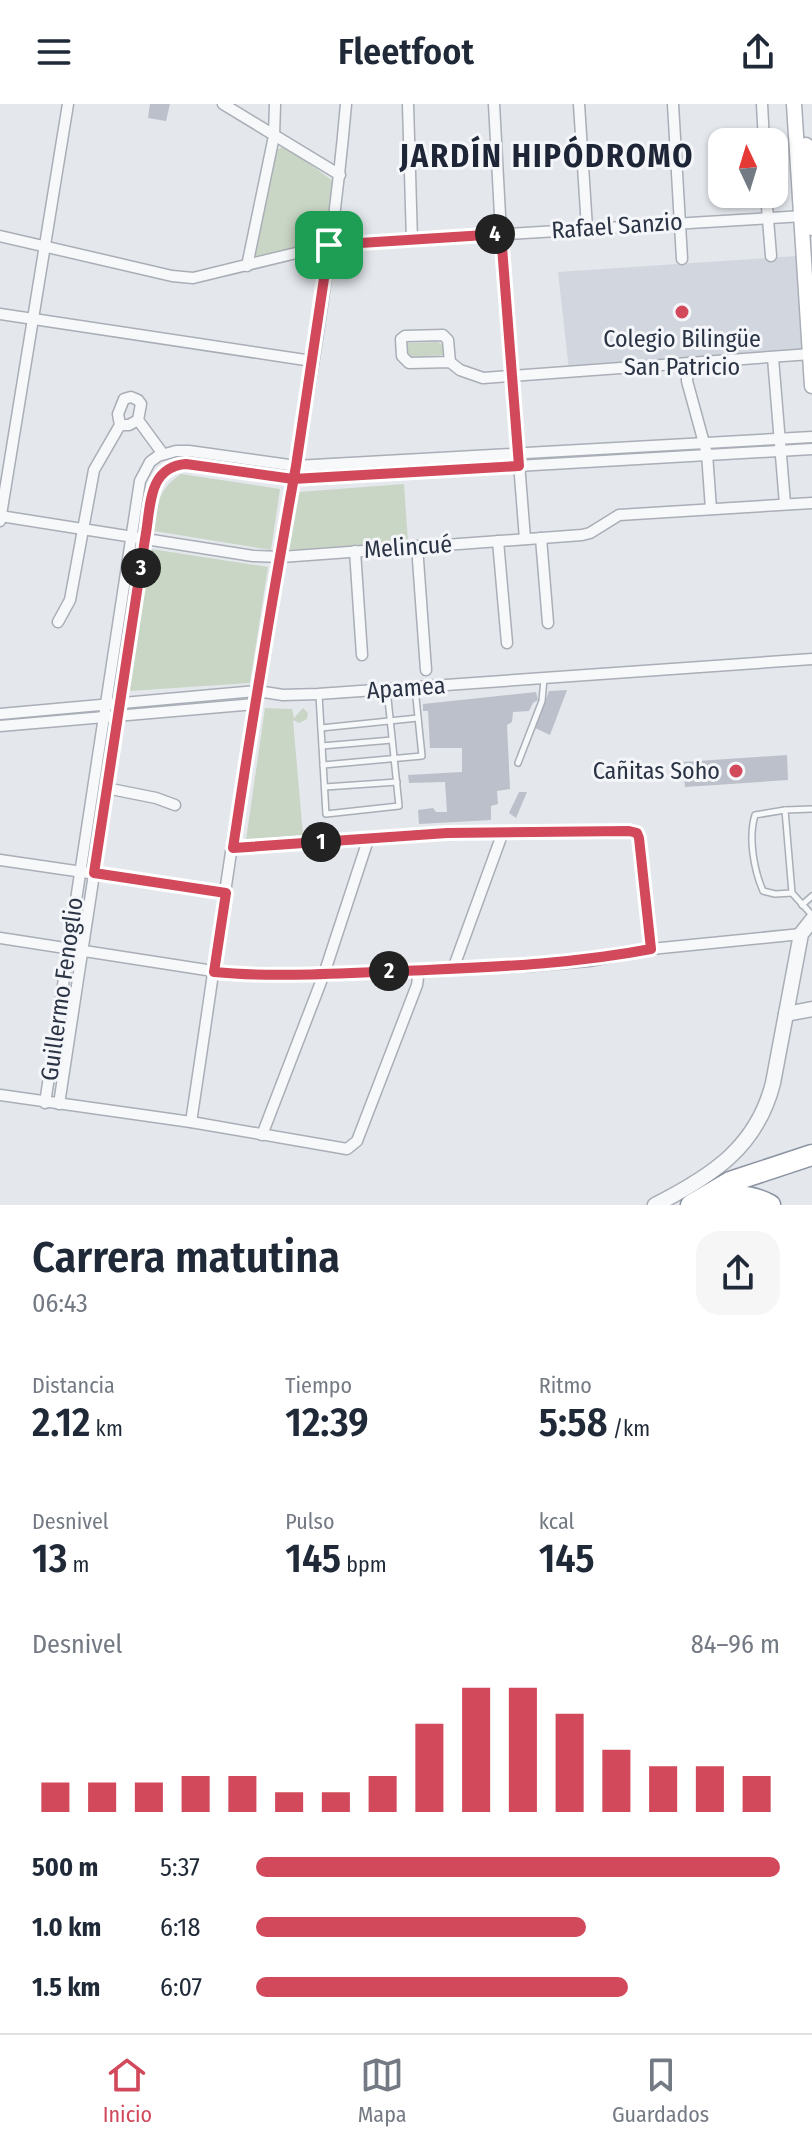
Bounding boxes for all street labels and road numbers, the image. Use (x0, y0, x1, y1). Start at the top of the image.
street label: Rafael Sanzio (550, 207, 684, 245)
street label: Melincué (363, 530, 453, 564)
street label: Apamea (366, 671, 446, 705)
street label: Guillermo Fenoglio (35, 895, 89, 1083)

